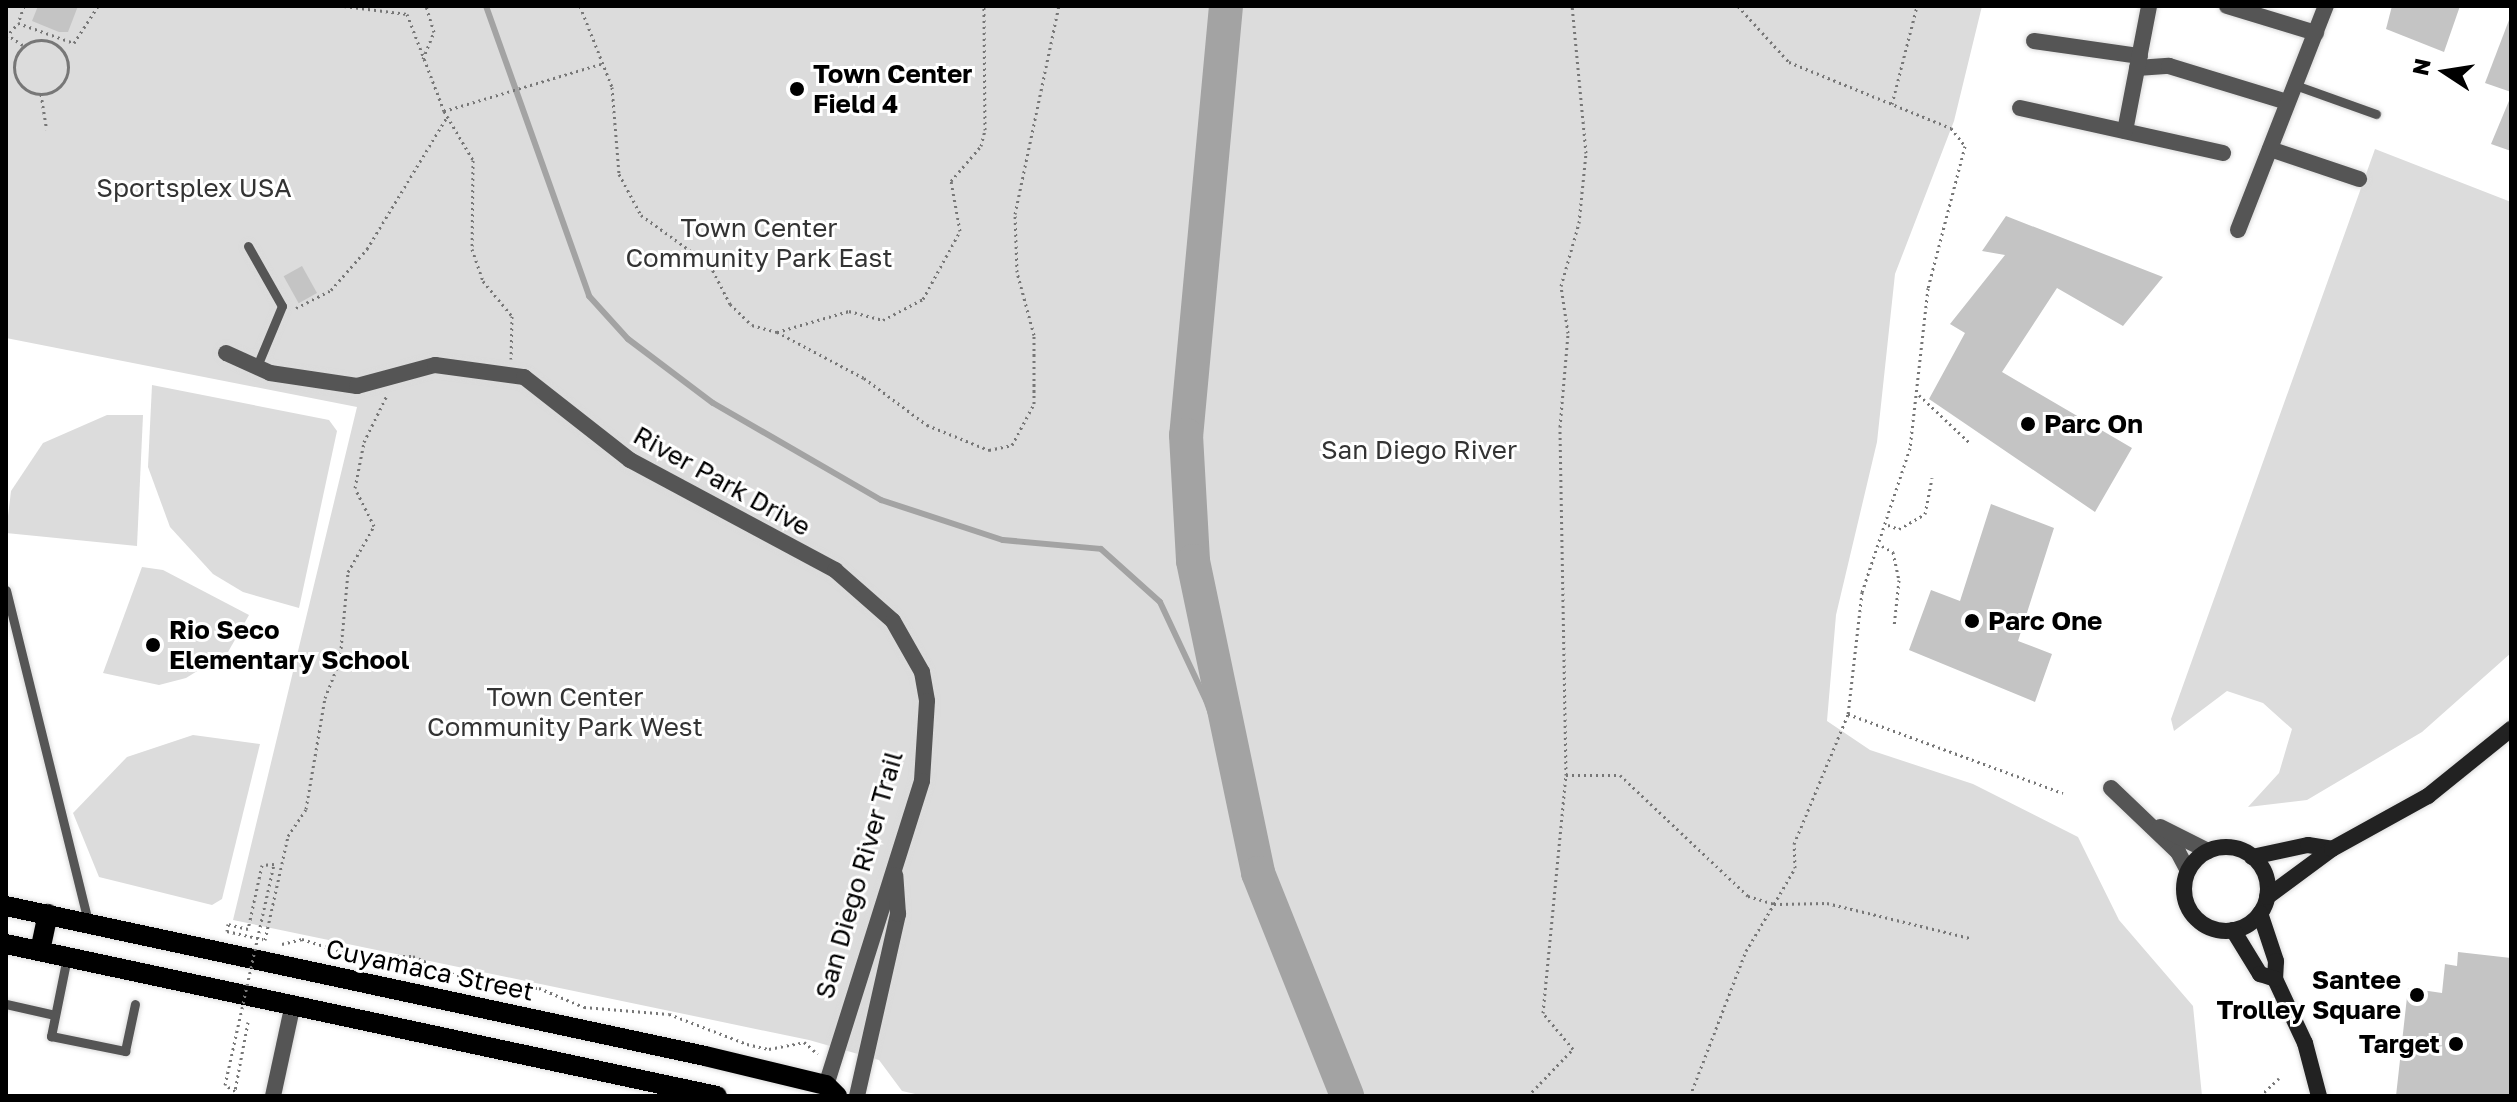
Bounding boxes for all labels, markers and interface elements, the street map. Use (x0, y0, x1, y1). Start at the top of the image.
north arrow (2405, 32, 2485, 112)
text: N (2406, 56, 2436, 78)
place label: Town Center Field 4 (813, 58, 972, 120)
marker: Town Center Field 4 (788, 80, 806, 98)
park label: Sportsplex USA (96, 172, 292, 204)
park label: Town Center Community Park East (625, 212, 893, 274)
place label: Parc On (2044, 408, 2143, 440)
marker: Parc On (2019, 415, 2037, 433)
street label: River Park Drive (628, 419, 816, 543)
park label: San Diego River (1321, 434, 1517, 466)
place label: Parc One (1988, 605, 2102, 637)
marker: Parc One (1963, 612, 1981, 630)
place label: Rio Seco Elementary School (169, 614, 409, 676)
marker: Rio Seco Elementary School (144, 636, 162, 654)
park label: Town Center Community Park West (427, 681, 703, 742)
street label: San Diego River Trail (809, 748, 909, 1002)
street label: Cuyamaca Street (323, 933, 537, 1007)
place label: Santee Trolley Square (2217, 964, 2401, 1026)
marker: Santee Trolley Square (2408, 986, 2426, 1004)
place label: Target (2359, 1028, 2440, 1060)
marker: Target (2447, 1035, 2465, 1053)

